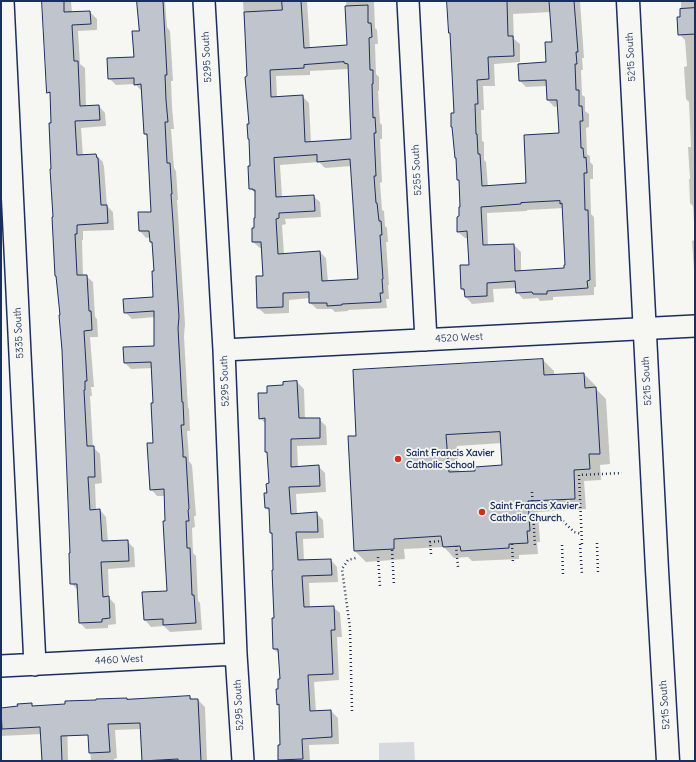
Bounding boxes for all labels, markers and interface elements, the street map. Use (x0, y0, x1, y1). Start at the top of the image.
street label: 5295 South (200, 31, 214, 83)
street label: 5215 South (624, 32, 638, 82)
street label: 5255 South (410, 144, 424, 196)
street label: 5335 South (12, 307, 26, 359)
street label: 4520 West (435, 331, 483, 345)
street label: 5295 South (218, 355, 232, 407)
street label: 5215 South (640, 356, 654, 406)
place label: Saint Francis Xavier Catholic School (406, 447, 494, 470)
marker: Saint Francis Xavier Catholic School (393, 454, 403, 464)
place label: Saint Francis Xavier Catholic Church (490, 500, 578, 524)
marker: Saint Francis Xavier Catholic Church (477, 507, 487, 517)
street label: 4460 West (95, 653, 143, 667)
street label: 5295 South (232, 679, 246, 731)
street label: 5215 South (657, 680, 673, 730)

